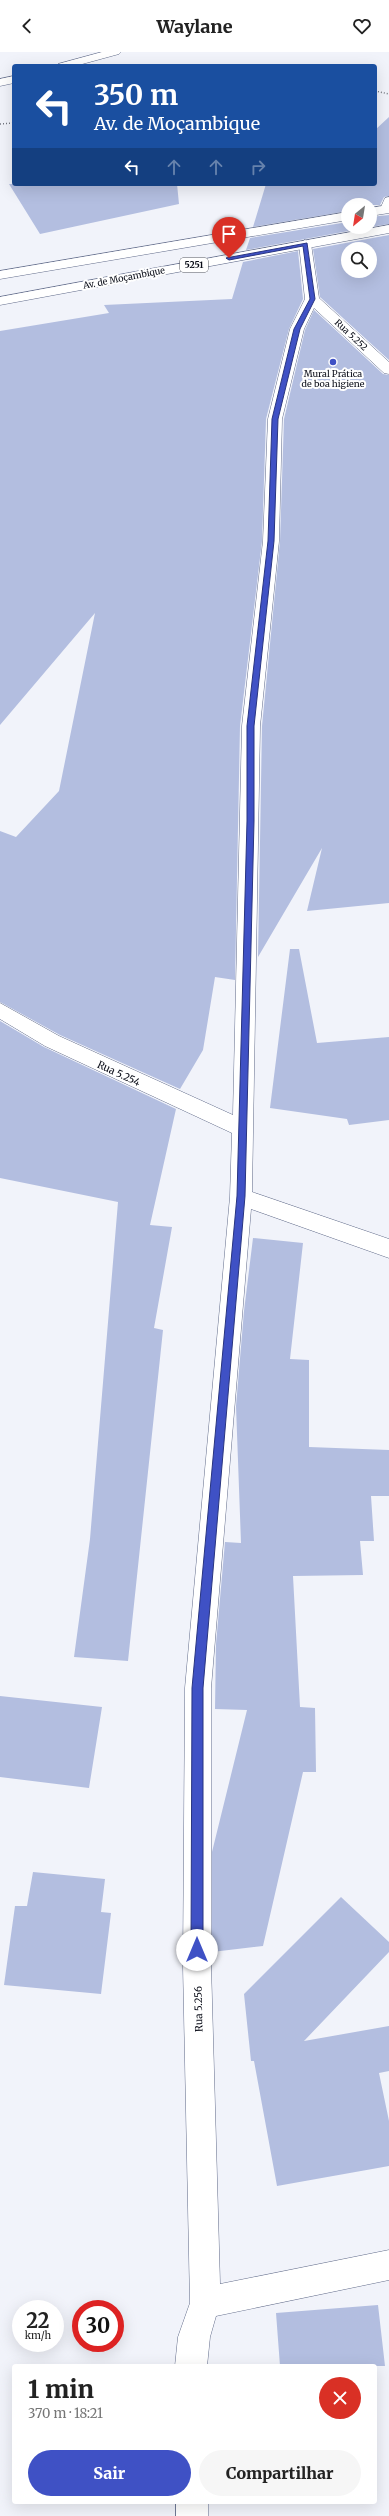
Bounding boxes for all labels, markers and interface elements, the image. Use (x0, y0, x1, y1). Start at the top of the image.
icon: back (16, 15, 38, 37)
text: Waylane (156, 15, 233, 38)
icon: heart (351, 15, 373, 37)
text: 350 m (94, 77, 178, 113)
icon: left (28, 80, 80, 132)
text: Av. de Moçambique (94, 112, 260, 135)
icon: left (121, 156, 143, 178)
icon: ahead (163, 156, 185, 178)
icon: ahead (205, 156, 227, 178)
icon: right (247, 156, 269, 178)
north arrow (341, 198, 377, 234)
map controls (341, 198, 377, 278)
pin (212, 217, 246, 258)
icon: arrive (218, 223, 240, 245)
button: search (341, 242, 377, 278)
road number: 5251 (180, 258, 208, 272)
street label: Av. de Moçambique (81, 264, 166, 291)
street label: Rua 5.252 (333, 317, 370, 353)
marker: Mural Prática de boa higiene (328, 357, 338, 367)
place label: Mural Prática de boa higiene (302, 368, 365, 389)
street label: Rua 5.254 (95, 1058, 142, 1089)
position arrow (176, 1929, 218, 1971)
street label: Rua 5.256 (192, 1986, 205, 2032)
speed limit sign: 30 (72, 2300, 124, 2352)
text: 22 (26, 2308, 50, 2333)
text: km/h (25, 2329, 51, 2342)
text: 1 min (28, 2374, 94, 2405)
button: close (319, 2377, 361, 2419)
text: 370 m · 18:21 (28, 2405, 103, 2422)
button: Sair (28, 2450, 191, 2496)
button: Compartilhar (199, 2450, 361, 2496)

